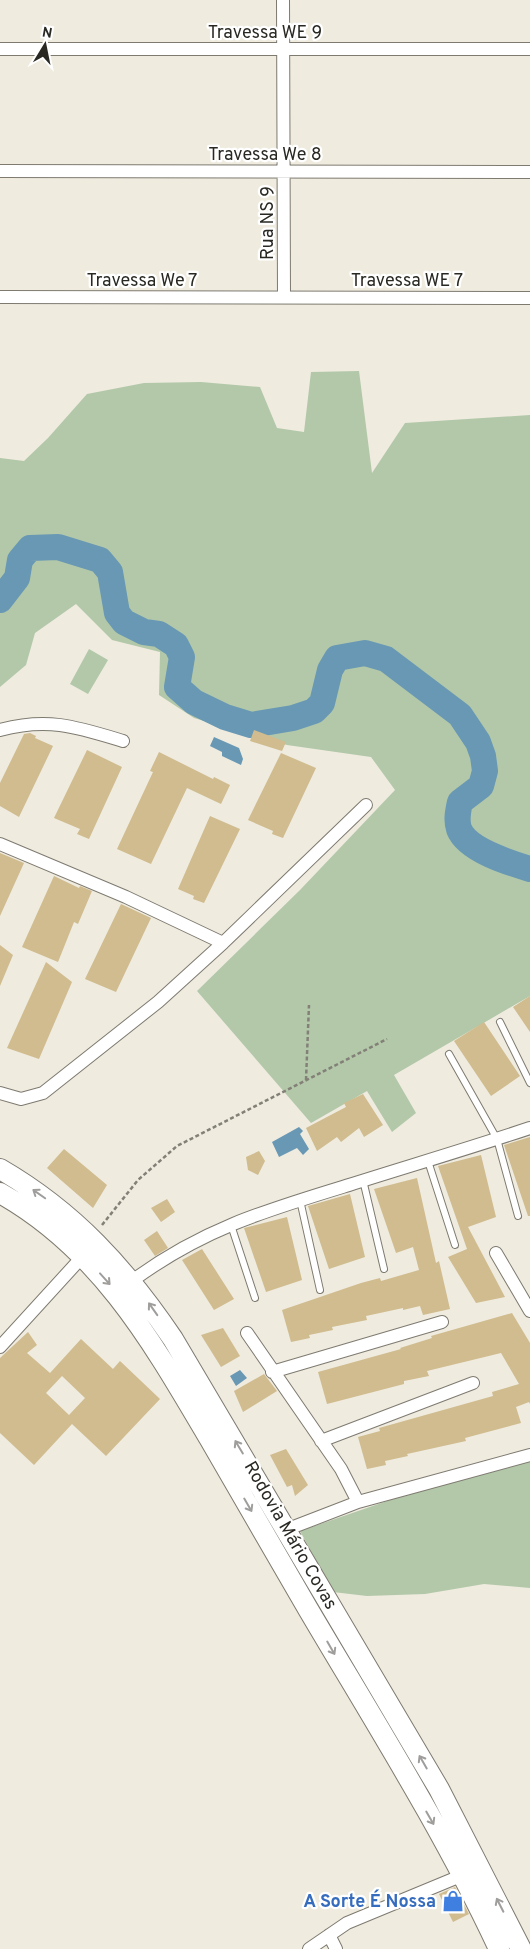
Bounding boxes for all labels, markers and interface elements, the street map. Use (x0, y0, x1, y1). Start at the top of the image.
north arrow (20, 20, 70, 70)
street label: Travessa WE 9 (208, 22, 322, 45)
text: N (41, 24, 53, 43)
street label: Travessa We 8 (208, 144, 322, 167)
street label: Rua NS 9 (257, 186, 280, 260)
street label: Travessa We 7 (86, 270, 198, 293)
street label: Travessa WE 7 (351, 270, 463, 293)
one-way arrow (32, 1189, 46, 1199)
one-way arrow (99, 1272, 110, 1285)
one-way arrow (148, 1302, 158, 1316)
one-way arrow (233, 1440, 243, 1454)
street label: Rodovia Mário Covas (238, 1457, 342, 1614)
one-way arrow (243, 1497, 253, 1511)
one-way arrow (326, 1640, 336, 1654)
one-way arrow (418, 1755, 428, 1770)
one-way arrow (426, 1810, 436, 1825)
shop icon: A Sorte É Nossa (440, 1888, 466, 1914)
place label: A Sorte É Nossa (303, 1889, 436, 1914)
one-way arrow (495, 1898, 504, 1913)

